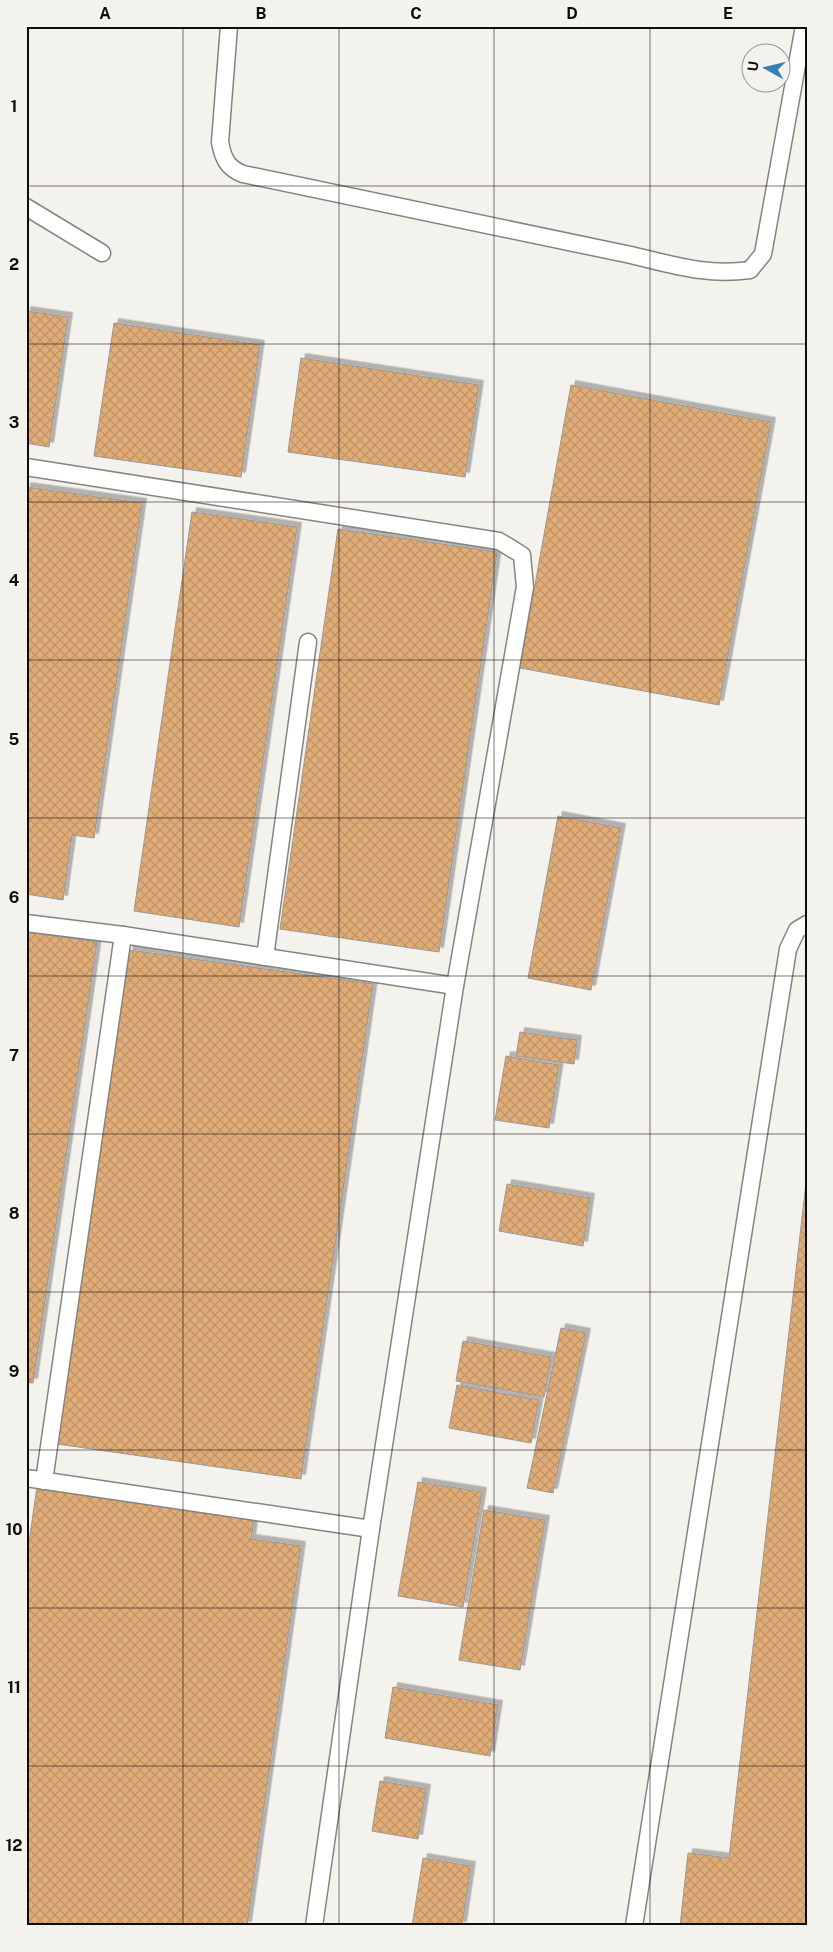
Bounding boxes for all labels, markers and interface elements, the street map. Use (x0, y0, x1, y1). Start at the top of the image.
text: A (99, 4, 111, 23)
text: B (256, 4, 267, 23)
text: C (410, 4, 422, 23)
text: D (566, 4, 578, 23)
text: E (723, 4, 733, 23)
north arrow (740, 42, 790, 92)
text: U (744, 60, 762, 72)
text: 1 (11, 97, 17, 116)
text: 2 (9, 255, 19, 274)
text: 3 (9, 413, 19, 432)
text: 4 (9, 571, 20, 590)
text: 5 (9, 730, 20, 749)
text: 6 (9, 888, 19, 907)
text: 7 (9, 1046, 19, 1065)
text: 8 (9, 1204, 20, 1223)
text: 9 (9, 1362, 19, 1381)
text: 10 (5, 1520, 23, 1539)
text: 11 (7, 1678, 21, 1697)
text: 12 (5, 1836, 23, 1855)

